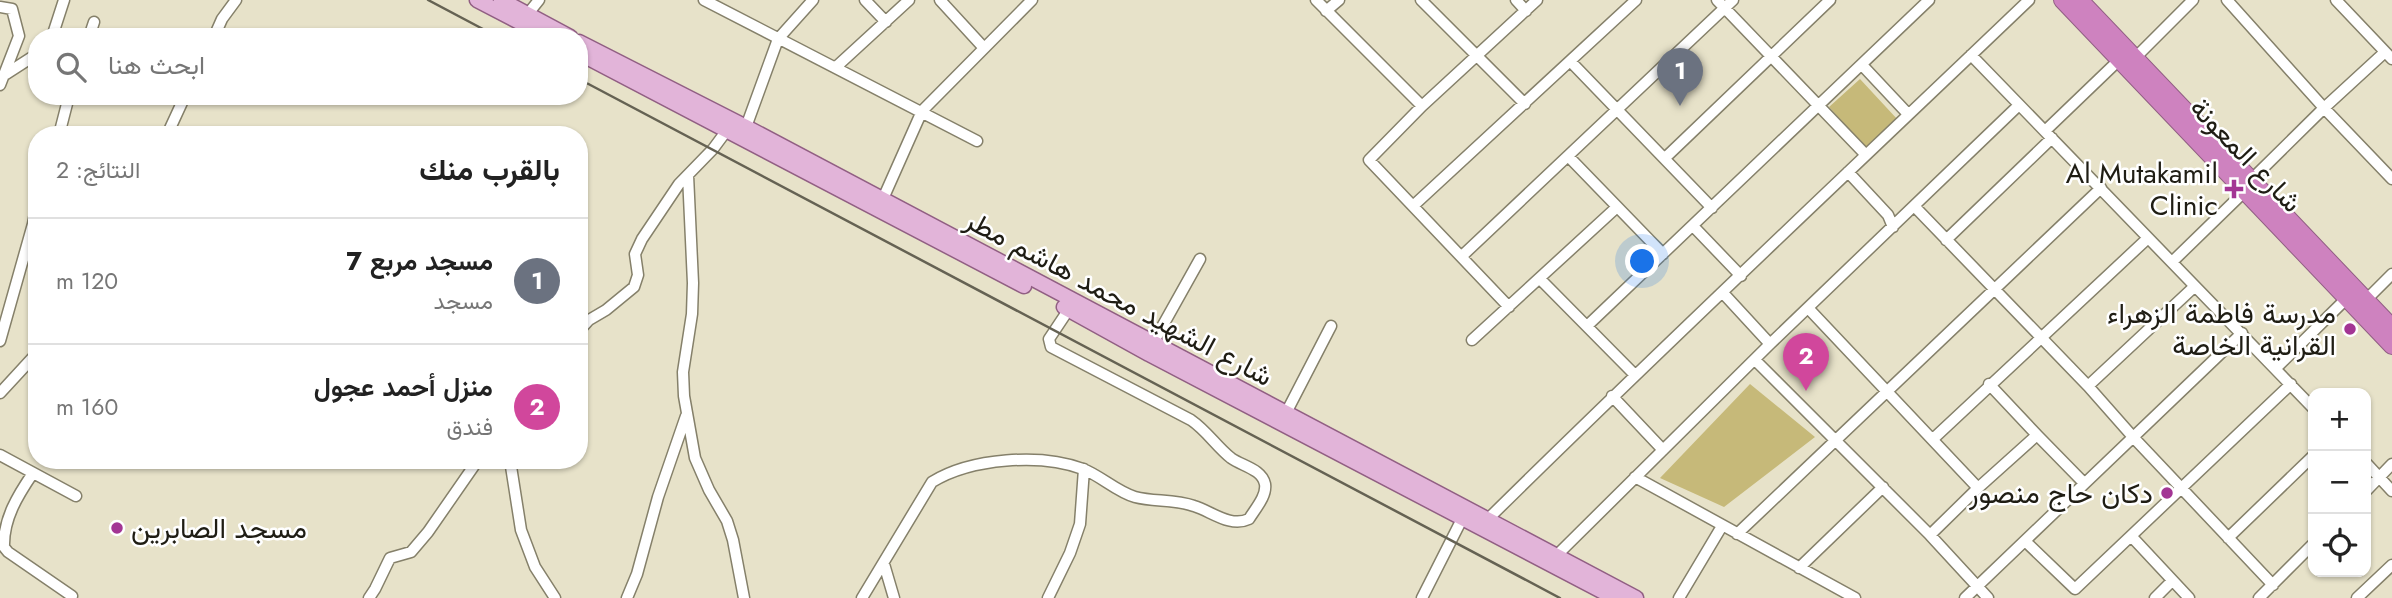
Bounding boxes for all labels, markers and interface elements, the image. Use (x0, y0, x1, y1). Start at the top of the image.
search box (28, 28, 588, 105)
text: ابحث هنا (108, 46, 205, 84)
icon: search (52, 48, 90, 86)
pin: 1 (1657, 48, 1703, 106)
street label: شارع المعونة (2180, 88, 2312, 222)
text: بالقرب منك (419, 148, 560, 191)
text: النتائج: 2 (56, 153, 140, 187)
place label: Al Mutakamil Clinic (2066, 153, 2218, 226)
marker: Al Mutakamil Clinic (2224, 179, 2244, 199)
street label: شارع الشهيد محمد هاشم مطر (957, 199, 1280, 397)
text: مسجد مربع 7 (346, 242, 493, 280)
your location (1625, 244, 1659, 278)
text: 120 m (56, 264, 118, 298)
text: 1 (531, 264, 543, 298)
text: مسجد (433, 284, 493, 318)
place label: مدرسة فاطمة الزهراء القرانية الخاصة (2107, 293, 2336, 366)
marker: مدرسة فاطمة الزهراء القرانية الخاصة (2342, 321, 2358, 337)
pin: 2 (1783, 333, 1829, 391)
text: منزل أحمد عجول (314, 368, 493, 406)
map controls (2308, 388, 2371, 577)
button: + (2308, 388, 2371, 451)
text: 160 m (56, 390, 118, 424)
text: 2 (529, 390, 545, 424)
text: فندق (447, 410, 493, 444)
button: − (2308, 451, 2371, 514)
place label: دكان حاج منصور (1968, 473, 2153, 514)
marker: دكان حاج منصور (2159, 485, 2175, 501)
place label: مسجد الصابرين (131, 508, 307, 549)
button: locate (2308, 514, 2371, 577)
marker: مسجد الصابرين (109, 520, 125, 536)

